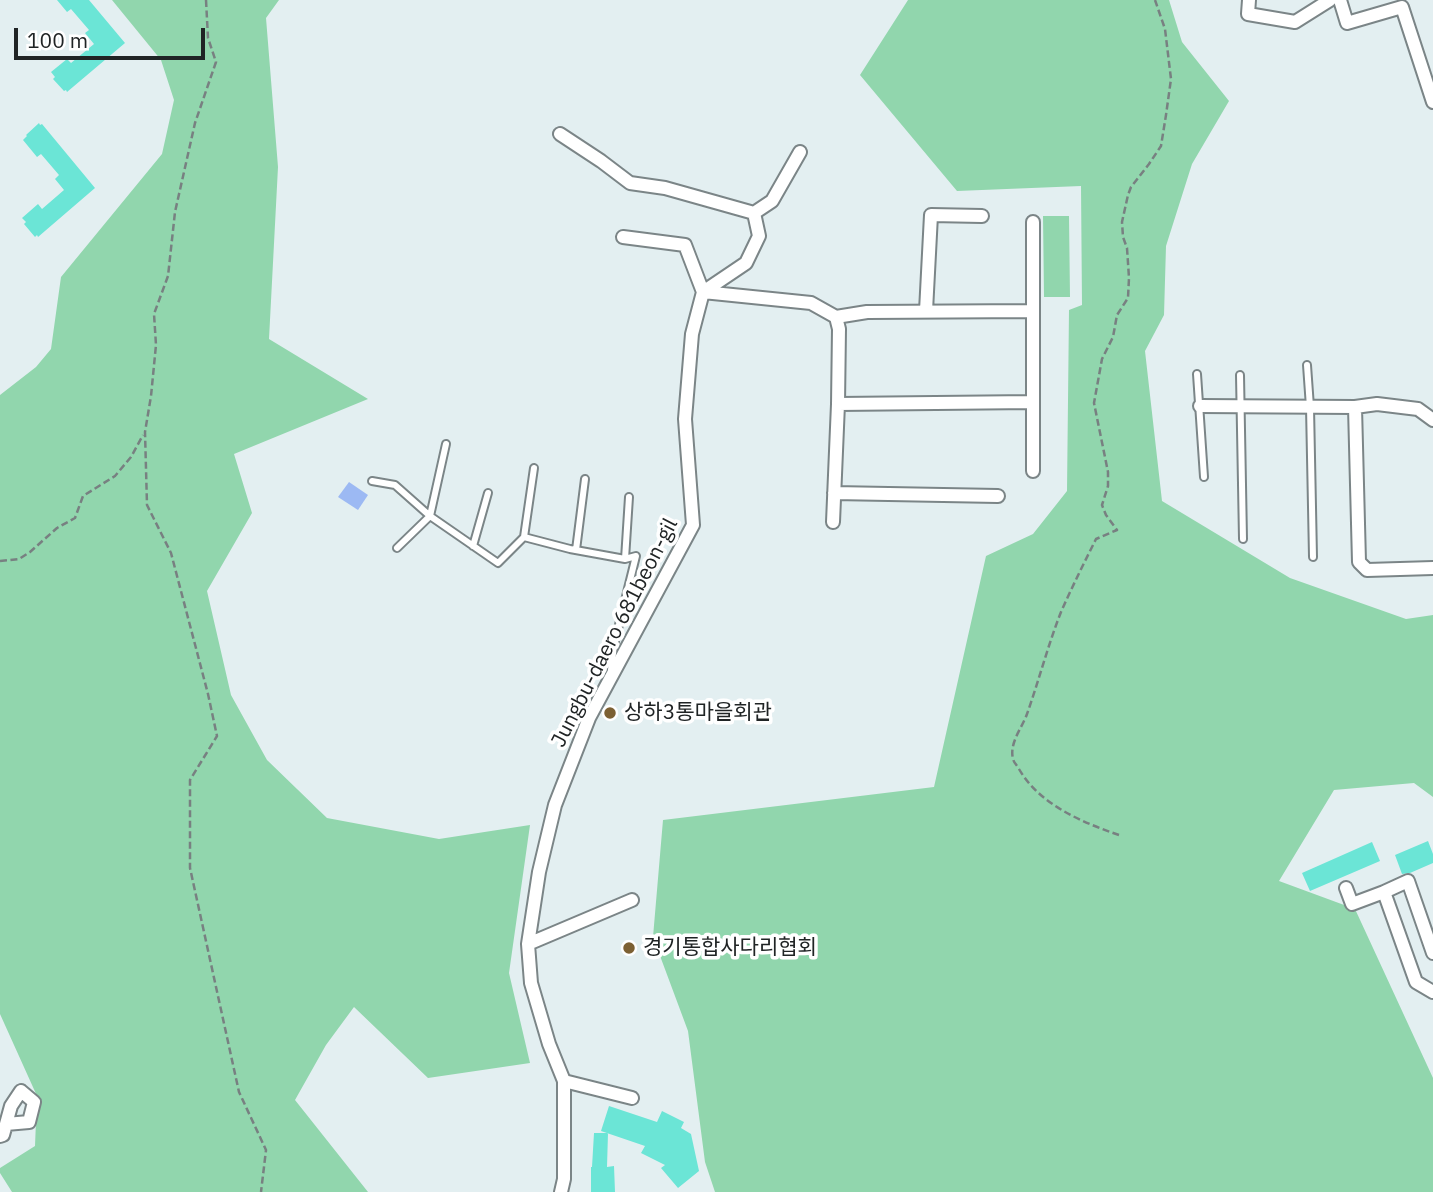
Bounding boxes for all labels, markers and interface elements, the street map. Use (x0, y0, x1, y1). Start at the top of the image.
scale bar (18, 14, 208, 58)
text: 100 m (27, 26, 88, 54)
street label: Jungbu-daero 681beon-gil (546, 514, 684, 752)
place label: 상하3통마을회관 (624, 700, 772, 726)
marker: 상하3통마을회관 (602, 705, 618, 721)
place label: 경기통합사다리협회 (643, 935, 817, 961)
marker: 경기통합사다리협회 (621, 940, 637, 956)

